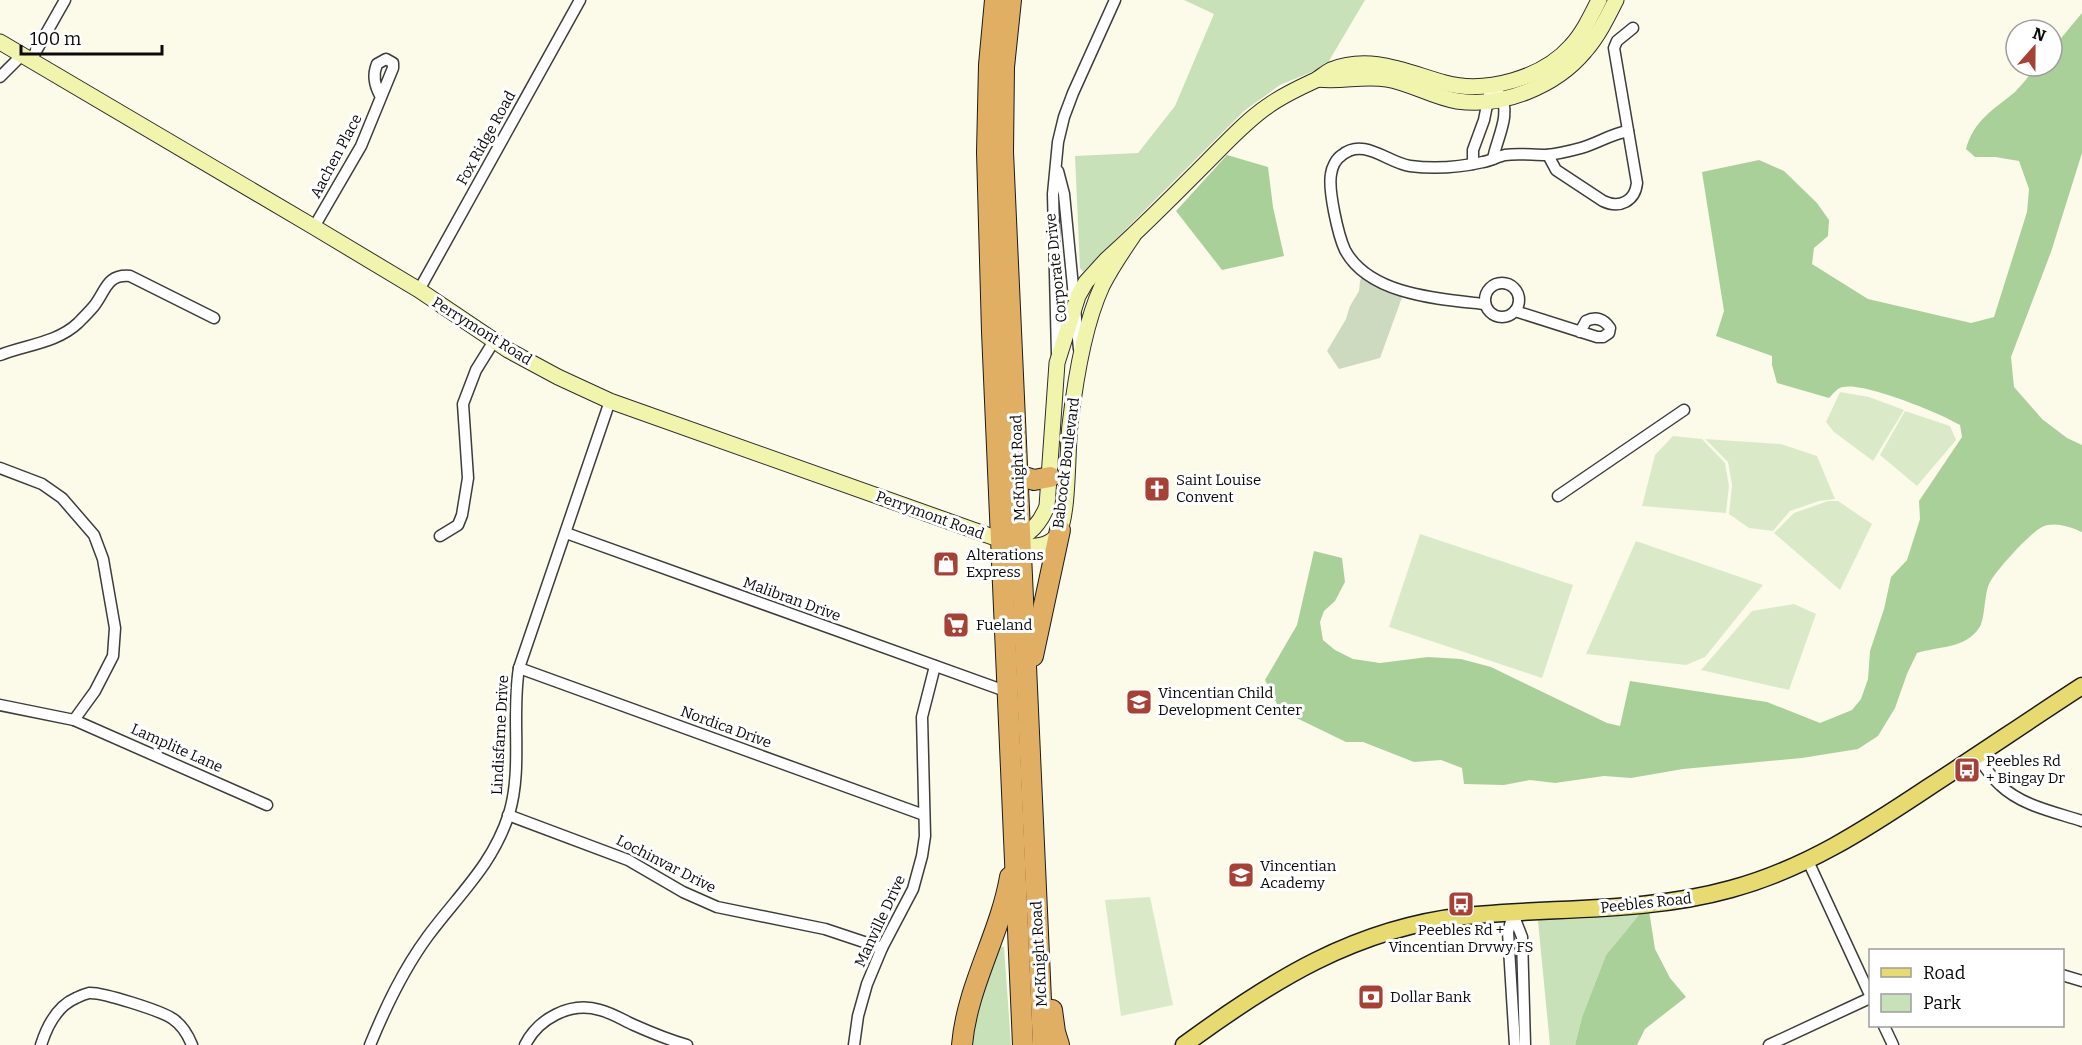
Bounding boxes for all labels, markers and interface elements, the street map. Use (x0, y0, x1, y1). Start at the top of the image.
scale bar (21, 18, 162, 56)
north arrow (2004, 18, 2064, 78)
text: N (2030, 23, 2048, 46)
text: 100 m (30, 28, 81, 50)
street label: Fox Ridge Road (453, 88, 519, 188)
street label: Aachen Place (306, 111, 366, 201)
street label: Corporate Drive (1041, 213, 1071, 323)
street label: Perrymont Road (429, 293, 535, 369)
street label: Babcock Boulevard (1049, 396, 1083, 530)
street label: McKnight Road (1007, 414, 1029, 521)
place label: Saint Louise Convent (1176, 471, 1261, 506)
church icon: Saint Louise Convent (1142, 474, 1172, 504)
street label: Perrymont Road (873, 487, 987, 543)
place label: Alterations Express (966, 546, 1044, 581)
shop icon: Alterations Express (931, 549, 961, 579)
street label: Malibran Drive (741, 573, 843, 625)
supermarket icon: Fueland (941, 610, 971, 640)
place label: Fueland (976, 616, 1033, 634)
street label: Lindisfarne Drive (488, 675, 512, 795)
place label: Vincentian Child Development Center (1158, 684, 1302, 719)
school or university icon: Vincentian Child Development Center (1124, 687, 1154, 717)
street label: Nordica Drive (678, 702, 774, 752)
street label: Lamplite Lane (128, 720, 226, 776)
place label: Peebles Rd + Bingay Dr (1986, 752, 2065, 787)
bus stop icon: Peebles Rd + Bingay Dr (1952, 755, 1982, 785)
street label: Lochinvar Drive (613, 831, 719, 897)
place label: Vincentian Academy (1260, 857, 1337, 892)
school or university icon: Vincentian Academy (1226, 860, 1256, 890)
street label: Manville Drive (851, 872, 909, 970)
bus stop icon: Peebles Rd + Vincentian Drvwy FS (1446, 889, 1476, 919)
street label: Peebles Road (1599, 889, 1693, 917)
street label: McKnight Road (1027, 900, 1051, 1008)
place label: Peebles Rd + Vincentian Drvwy FS (1388, 921, 1534, 956)
legend (1869, 949, 2064, 1027)
text: Road (1923, 962, 1966, 984)
bank icon: Dollar Bank (1356, 982, 1386, 1012)
place label: Dollar Bank (1390, 988, 1472, 1006)
text: Park (1923, 992, 1962, 1014)

